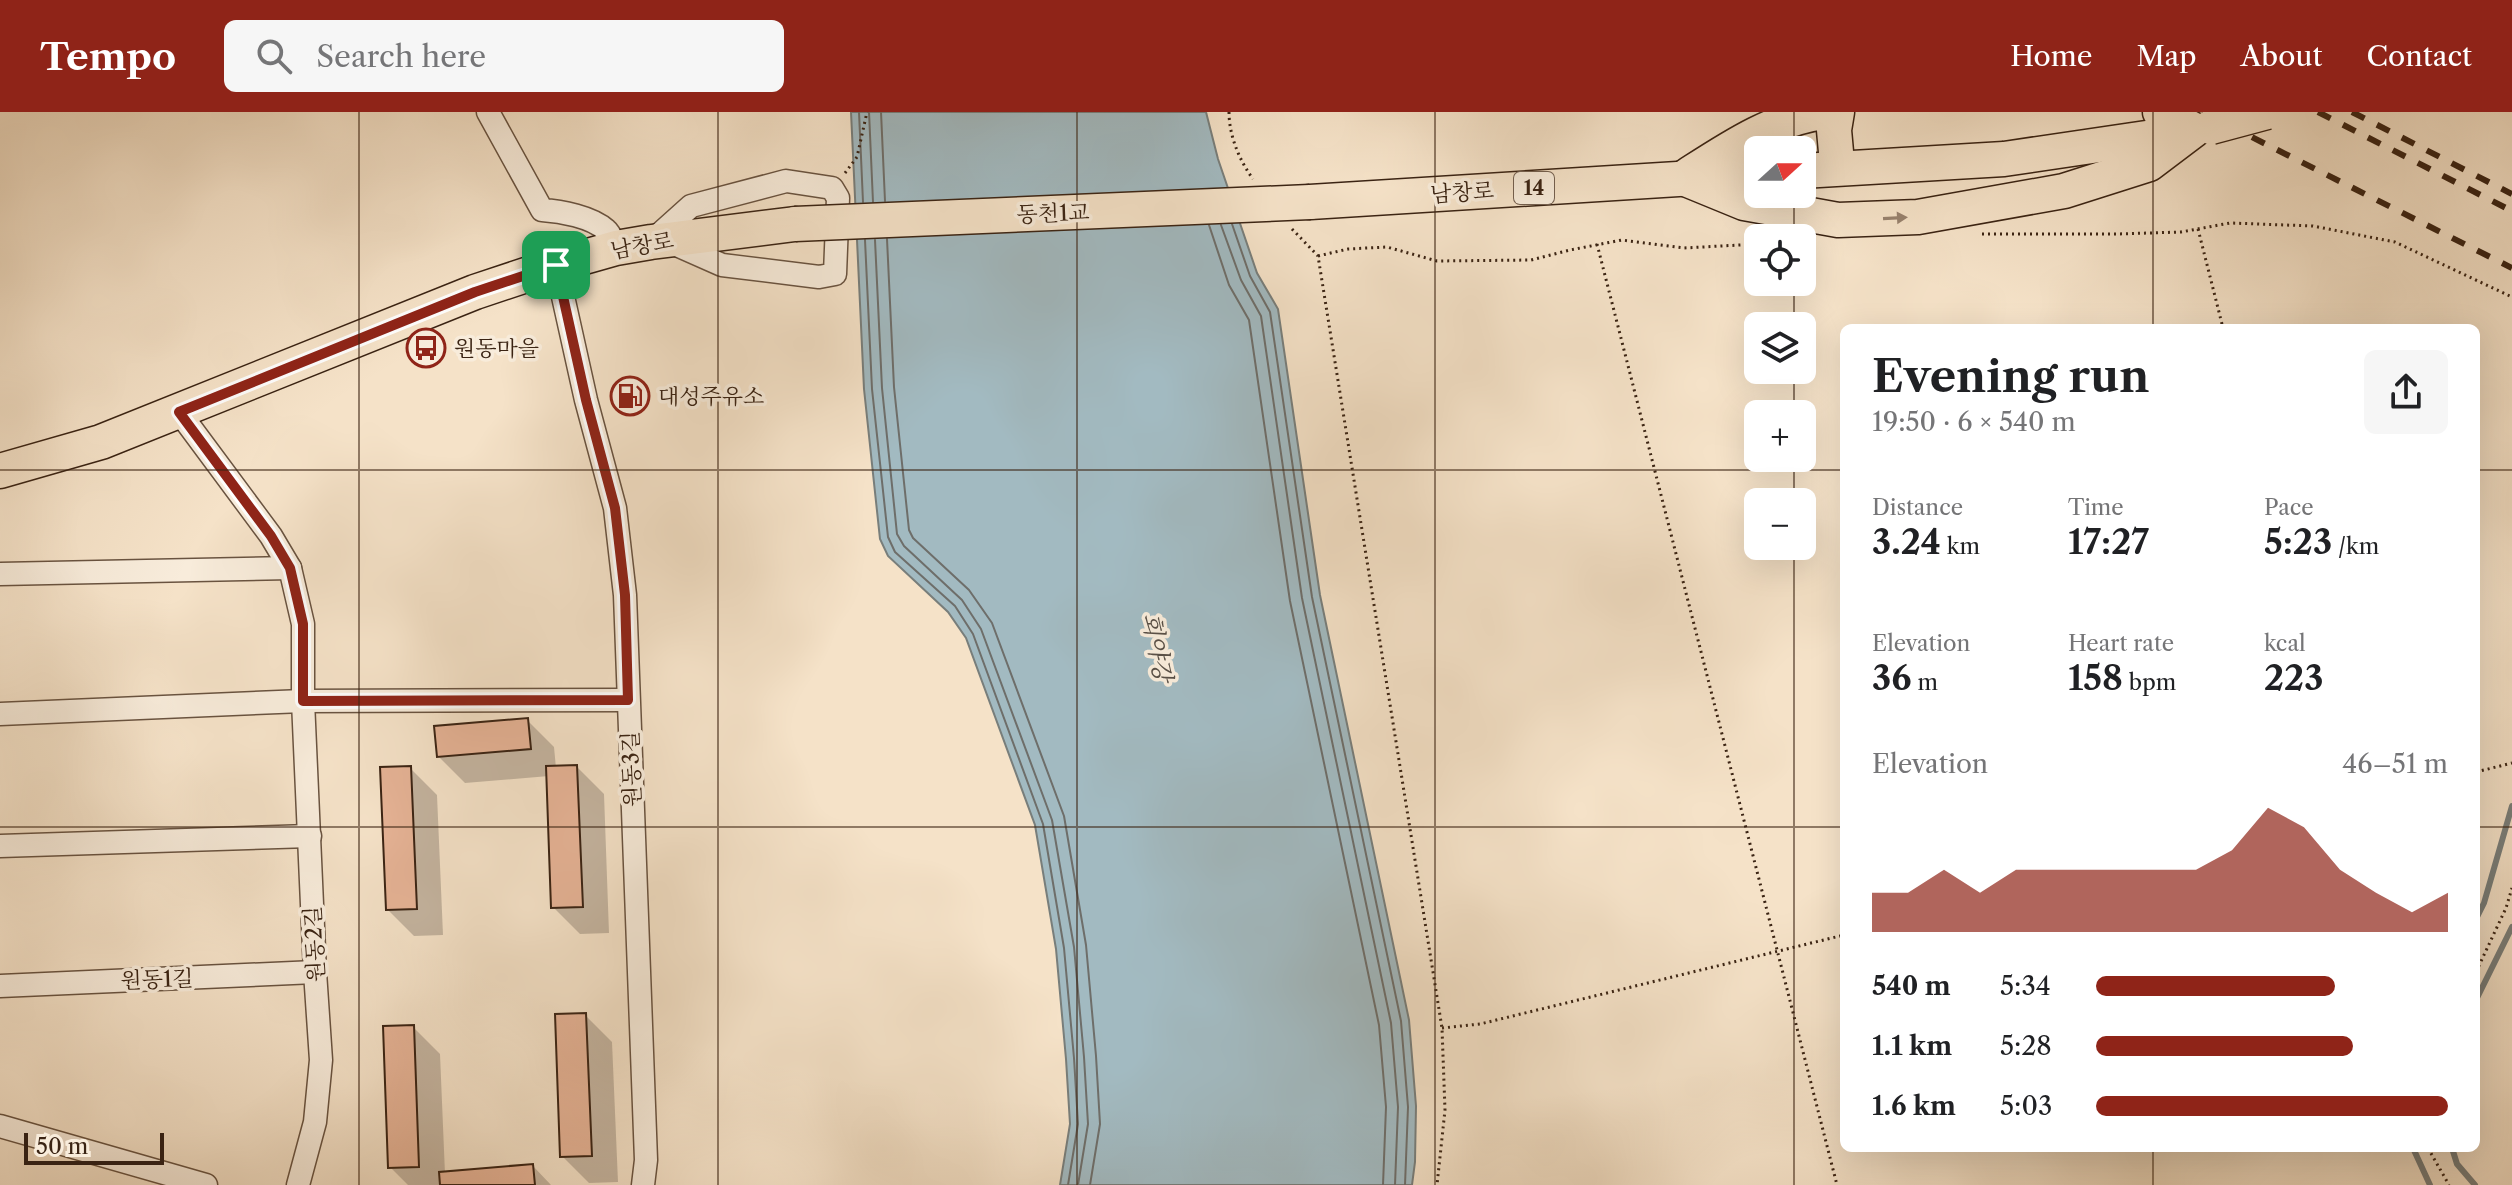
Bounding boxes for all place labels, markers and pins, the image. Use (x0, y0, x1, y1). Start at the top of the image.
pin (522, 231, 590, 299)
bus stop icon: 원동마을 (405, 327, 447, 369)
place label: 원동마을 (454, 335, 539, 362)
fuel station icon: 대성주유소 (609, 375, 651, 417)
place label: 대성주유소 (658, 383, 764, 410)

